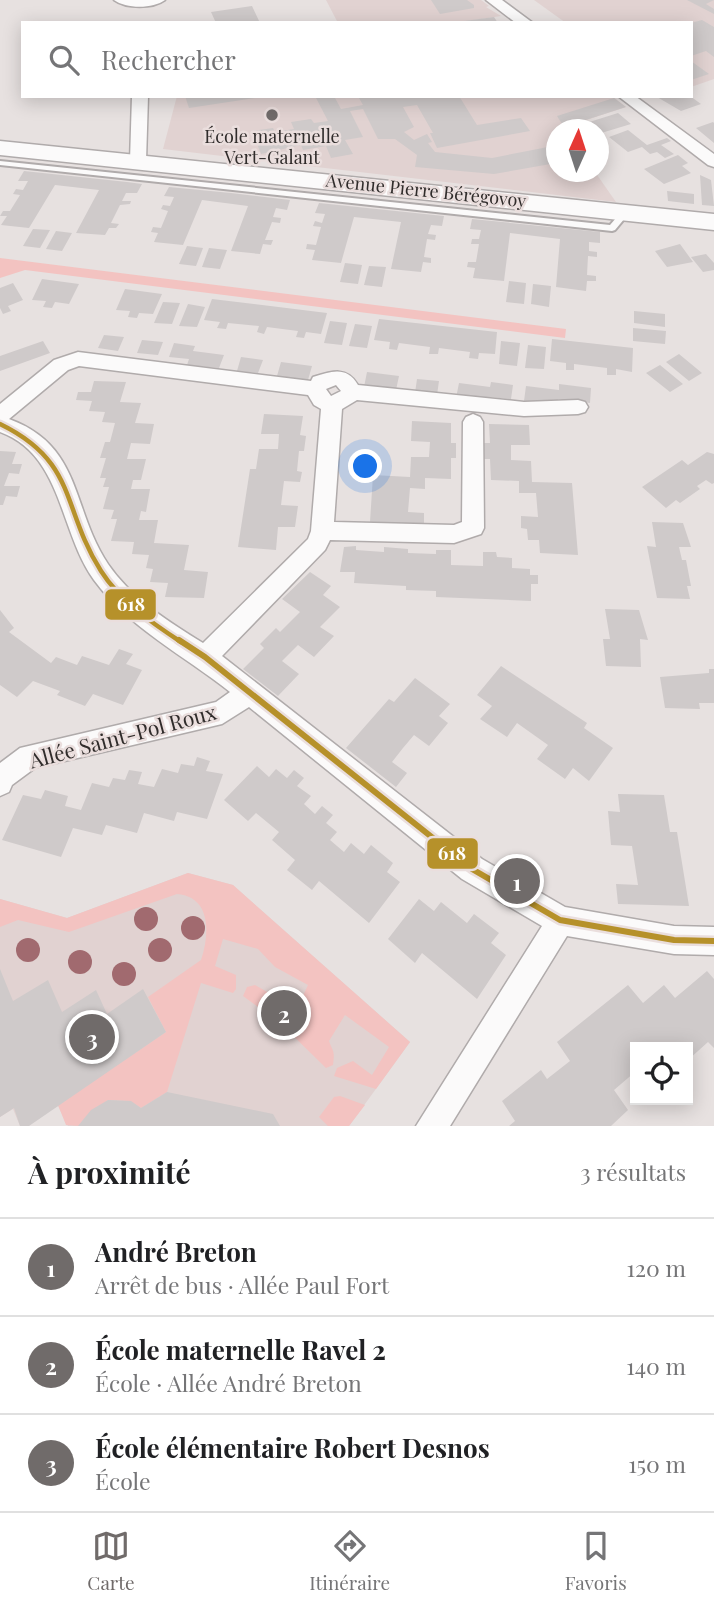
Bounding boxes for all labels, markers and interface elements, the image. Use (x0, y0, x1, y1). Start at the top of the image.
search box (21, 21, 693, 98)
icon: search (45, 41, 83, 79)
text: Rechercher (101, 42, 236, 77)
marker: École maternelle Vert-Galant (264, 107, 280, 123)
north arrow (546, 119, 609, 182)
place label: École maternelle Vert-Galant (204, 124, 340, 169)
street label: Avenue Pierre Bérégovoy (324, 167, 528, 212)
your location (348, 449, 382, 483)
line badge: 618 (104, 588, 157, 621)
text: 618 (117, 590, 145, 616)
street label: Allée Saint-Pol Roux (25, 697, 219, 774)
line badge: 618 (426, 837, 479, 870)
text: 618 (438, 839, 466, 865)
pin: 1 (494, 855, 540, 907)
pin: 2 (261, 987, 307, 1039)
pin: 3 (69, 1011, 115, 1063)
map controls (630, 1042, 693, 1105)
button: locate (630, 1042, 693, 1105)
text: À proximité (28, 1152, 191, 1192)
text: 3 résultats (580, 1156, 686, 1187)
text: André Breton (95, 1234, 257, 1269)
text: 1 (47, 1252, 55, 1283)
text: 120 m (627, 1252, 686, 1283)
text: Arrêt de bus · Allée Paul Fort (95, 1269, 389, 1300)
text: École maternelle Ravel 2 (95, 1332, 386, 1367)
text: 2 (45, 1350, 57, 1381)
text: 140 m (626, 1350, 686, 1381)
text: École · Allée André Breton (95, 1367, 362, 1398)
text: École élémentaire Robert Desnos (95, 1430, 490, 1465)
text: 3 (45, 1448, 57, 1479)
text: 150 m (628, 1448, 686, 1479)
text: École (95, 1465, 151, 1496)
tab: Carte (87, 1527, 135, 1595)
tab: Itinéraire (309, 1527, 390, 1595)
tab: Favoris (565, 1527, 627, 1595)

